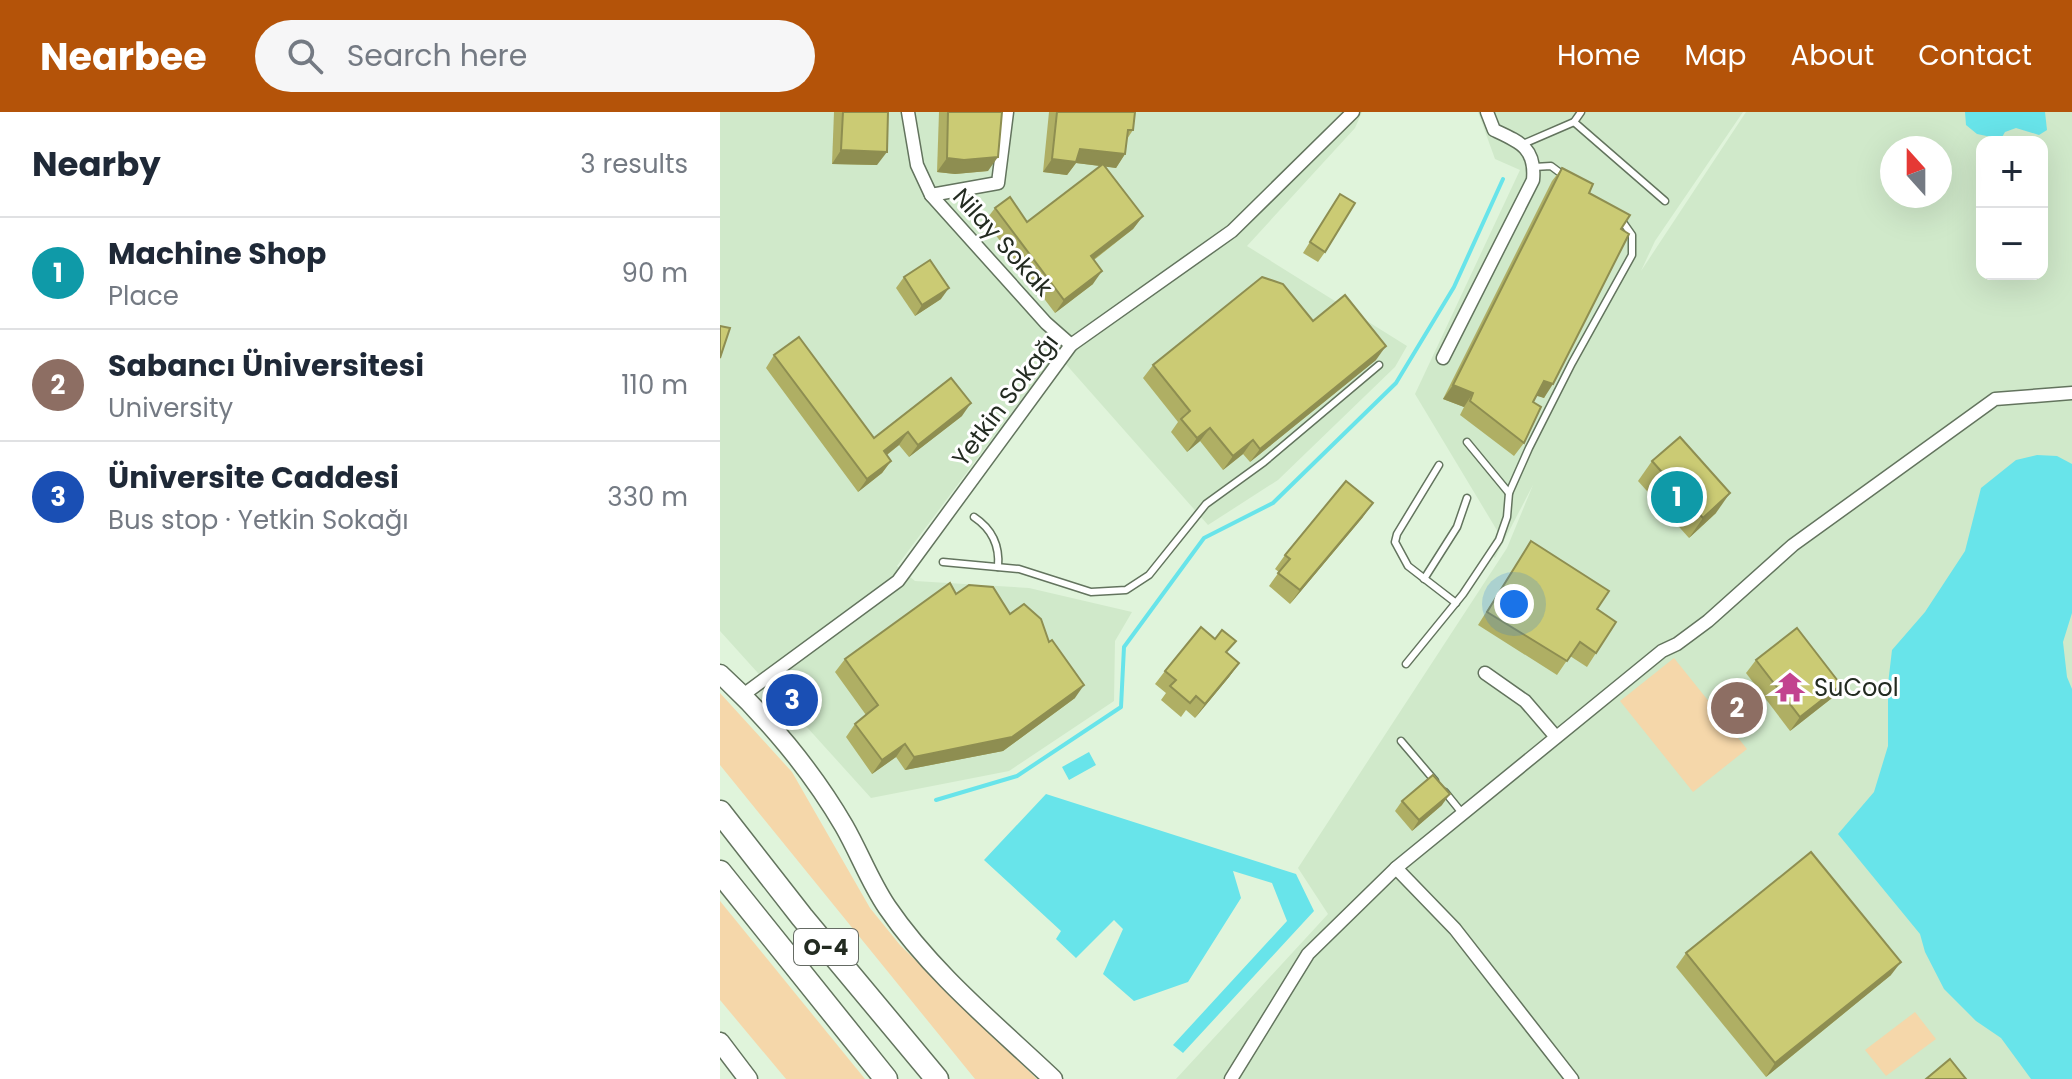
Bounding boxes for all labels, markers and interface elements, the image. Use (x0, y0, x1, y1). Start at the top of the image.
search box (255, 20, 815, 92)
text: Nearbee (40, 30, 207, 83)
icon: search (283, 34, 327, 78)
text: Search here (347, 34, 527, 77)
text: Home (1557, 36, 1640, 75)
text: Map (1684, 36, 1746, 75)
text: About (1790, 36, 1874, 75)
text: Contact (1918, 36, 2032, 75)
north arrow (1880, 136, 1952, 208)
map controls (1976, 136, 2048, 280)
button: + (1976, 136, 2048, 208)
text: Nearby (32, 140, 161, 188)
text: 3 results (580, 146, 688, 182)
street label: Nilay Sokak (945, 181, 1061, 304)
button: − (1976, 208, 2048, 280)
text: Machine Shop (108, 232, 326, 275)
text: 1 (53, 255, 63, 291)
text: 90 m (622, 255, 688, 291)
text: Place (108, 278, 179, 314)
street label: Yetkin Sokağı (944, 327, 1066, 473)
text: Sabancı Üniversitesi (108, 344, 424, 387)
text: 2 (51, 367, 65, 403)
text: 110 m (621, 367, 688, 403)
text: University (108, 390, 233, 426)
text: Üniversite Caddesi (108, 456, 399, 499)
pin: 1 (1651, 467, 1703, 527)
text: 3 (50, 479, 66, 515)
text: 330 m (607, 479, 688, 515)
text: Bus stop · Yetkin Sokağı (108, 502, 409, 538)
your location (1494, 584, 1534, 624)
pin: 3 (766, 670, 818, 730)
temple icon: SuCool (1773, 670, 1807, 704)
place label: SuCool (1814, 671, 1899, 704)
pin: 2 (1711, 678, 1763, 738)
road number: O-4 (794, 929, 858, 965)

